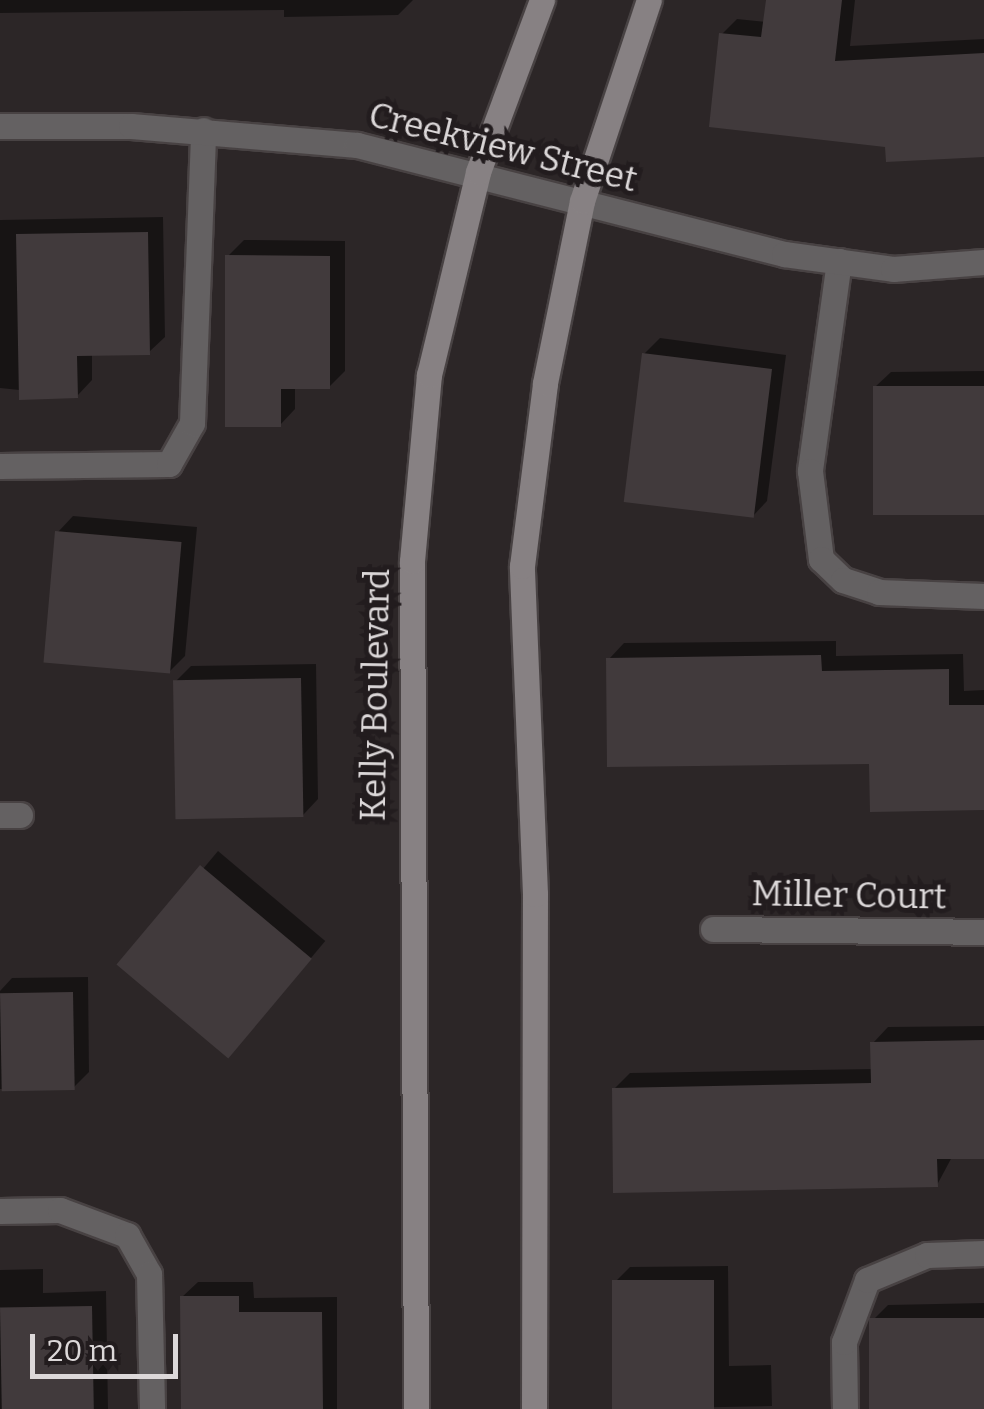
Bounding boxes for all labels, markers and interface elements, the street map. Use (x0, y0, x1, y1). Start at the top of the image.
street label: Creekview Street (365, 93, 641, 201)
street label: Kelly Boulevard (352, 568, 398, 822)
street label: Miller Court (751, 872, 947, 918)
scale bar (35, 1314, 182, 1376)
text: 20 m (47, 1333, 117, 1369)

